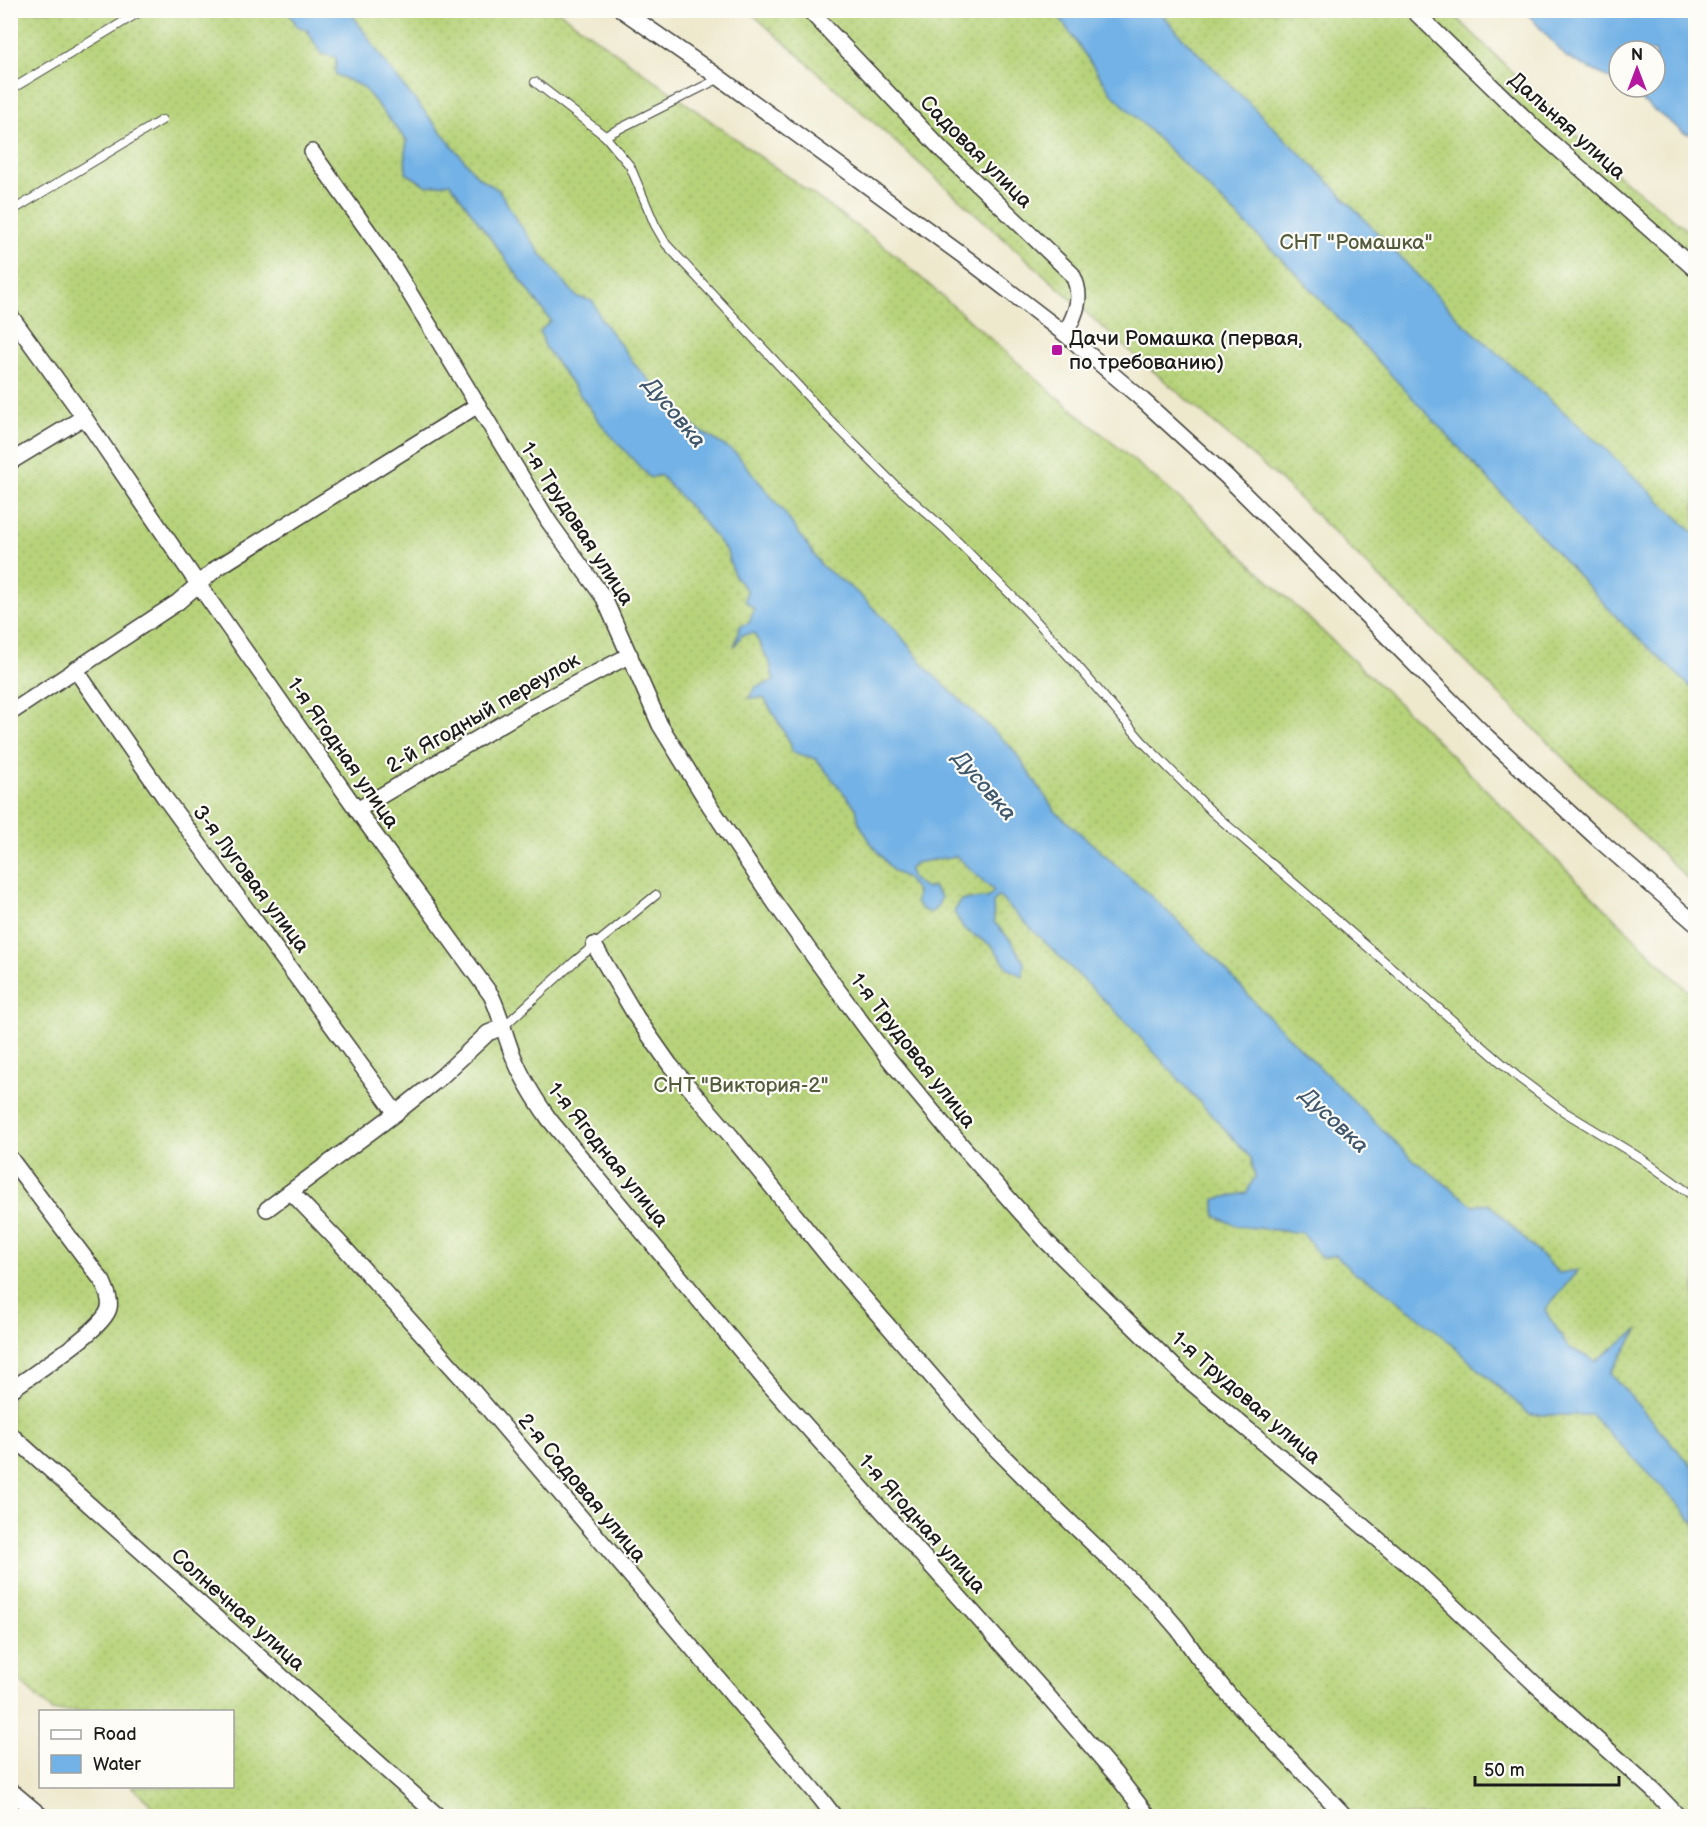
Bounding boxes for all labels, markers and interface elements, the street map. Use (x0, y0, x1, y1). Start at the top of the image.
north arrow (1607, 39, 1667, 99)
text: N (1631, 46, 1643, 65)
street label: Дальняя улица (1503, 67, 1631, 185)
street label: Садовая улица (914, 90, 1038, 214)
park label: СНТ "Ромашка" (1279, 230, 1433, 255)
place label: Дачи Ромашка (первая, по требованию) (1069, 326, 1302, 375)
marker: Дачи Ромашка (первая, по требованию) (1050, 343, 1064, 357)
water label: Дусовка (635, 371, 711, 454)
street label: 1-я Трудовая улица (515, 438, 639, 611)
street label: 2-й Ягодный переулок (382, 647, 584, 779)
street label: 1-я Ягодная улица (282, 673, 405, 834)
water label: Дусовка (945, 744, 1022, 827)
street label: 3-я Луговая улица (187, 800, 315, 958)
street label: 1-я Трудовая улица (845, 969, 982, 1134)
park label: СНТ "Виктория-2" (653, 1073, 829, 1098)
street label: 1-я Ягодная улица (542, 1078, 674, 1233)
water label: Дусовка (1293, 1081, 1374, 1160)
street label: 1-я Трудовая улица (1166, 1326, 1326, 1470)
street label: 2-я Садовая улица (512, 1408, 652, 1568)
street label: 1-я Ягодная улица (853, 1449, 991, 1599)
street label: Солнечная улица (166, 1543, 310, 1677)
legend (39, 1710, 234, 1788)
text: Road (93, 1724, 137, 1745)
scale bar (1475, 1749, 1619, 1787)
text: Water (93, 1754, 141, 1775)
text: 50 m (1484, 1760, 1525, 1781)

